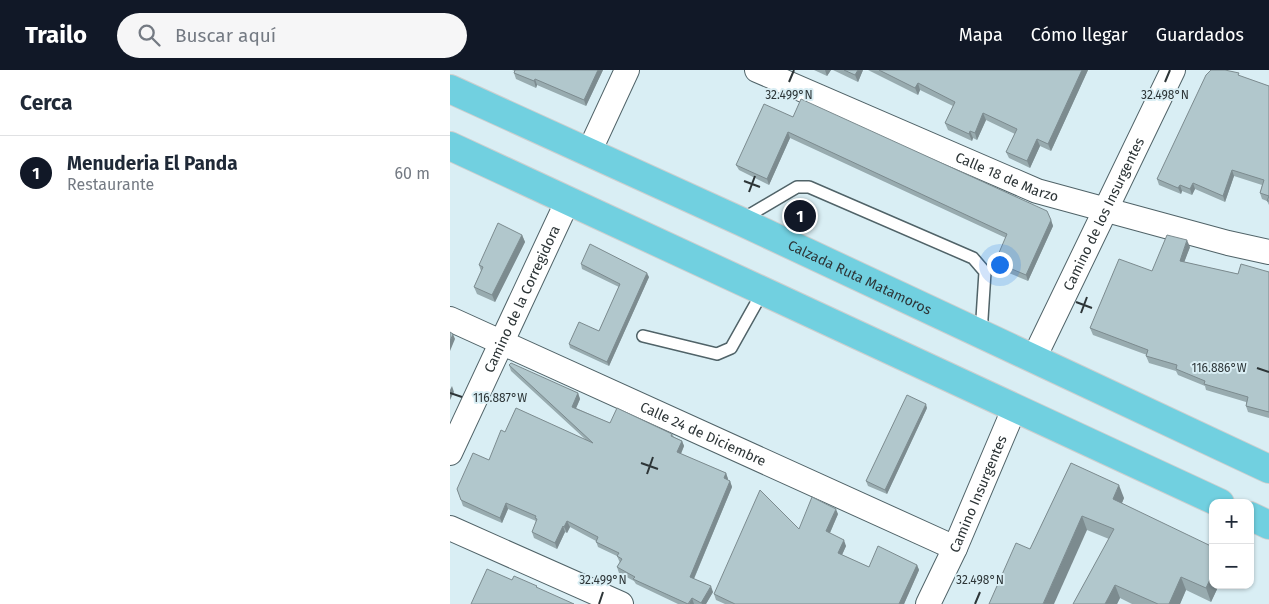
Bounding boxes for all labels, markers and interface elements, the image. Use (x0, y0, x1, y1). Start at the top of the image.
search box (117, 13, 467, 58)
text: Trailo (25, 21, 87, 49)
icon: search (135, 21, 163, 49)
text: Buscar aquí (175, 24, 276, 47)
text: Mapa (959, 24, 1003, 46)
text: Cómo llegar (1031, 24, 1128, 46)
text: Guardados (1156, 24, 1244, 46)
text: 32.499°N (765, 88, 813, 102)
text: 32.498°N (1141, 88, 1189, 102)
text: Cerca (20, 90, 72, 116)
street label: Camino de los Insurgentes (1059, 134, 1148, 293)
street label: Calle 18 de Marzo (953, 148, 1060, 205)
text: Menuderia El Panda (67, 152, 238, 175)
text: 1 (32, 164, 40, 183)
text: 60 m (395, 164, 430, 183)
text: Restaurante (67, 175, 154, 194)
pin: 1 (784, 197, 816, 235)
street label: Camino de la Corregidora (480, 223, 564, 375)
street label: Calzada Ruta Matamoros (785, 236, 935, 318)
your location (987, 252, 1013, 278)
text: 116.886°W (1191, 361, 1247, 375)
text: 116.887°W (473, 391, 527, 405)
street label: Calle 24 de Diciembre (638, 398, 769, 470)
street label: Camino Insurgentes (946, 432, 1011, 555)
map controls (1209, 499, 1254, 589)
button: + (1209, 499, 1254, 544)
button: − (1209, 544, 1254, 589)
text: 32.499°N (579, 573, 627, 587)
text: 32.498°N (956, 573, 1004, 587)

